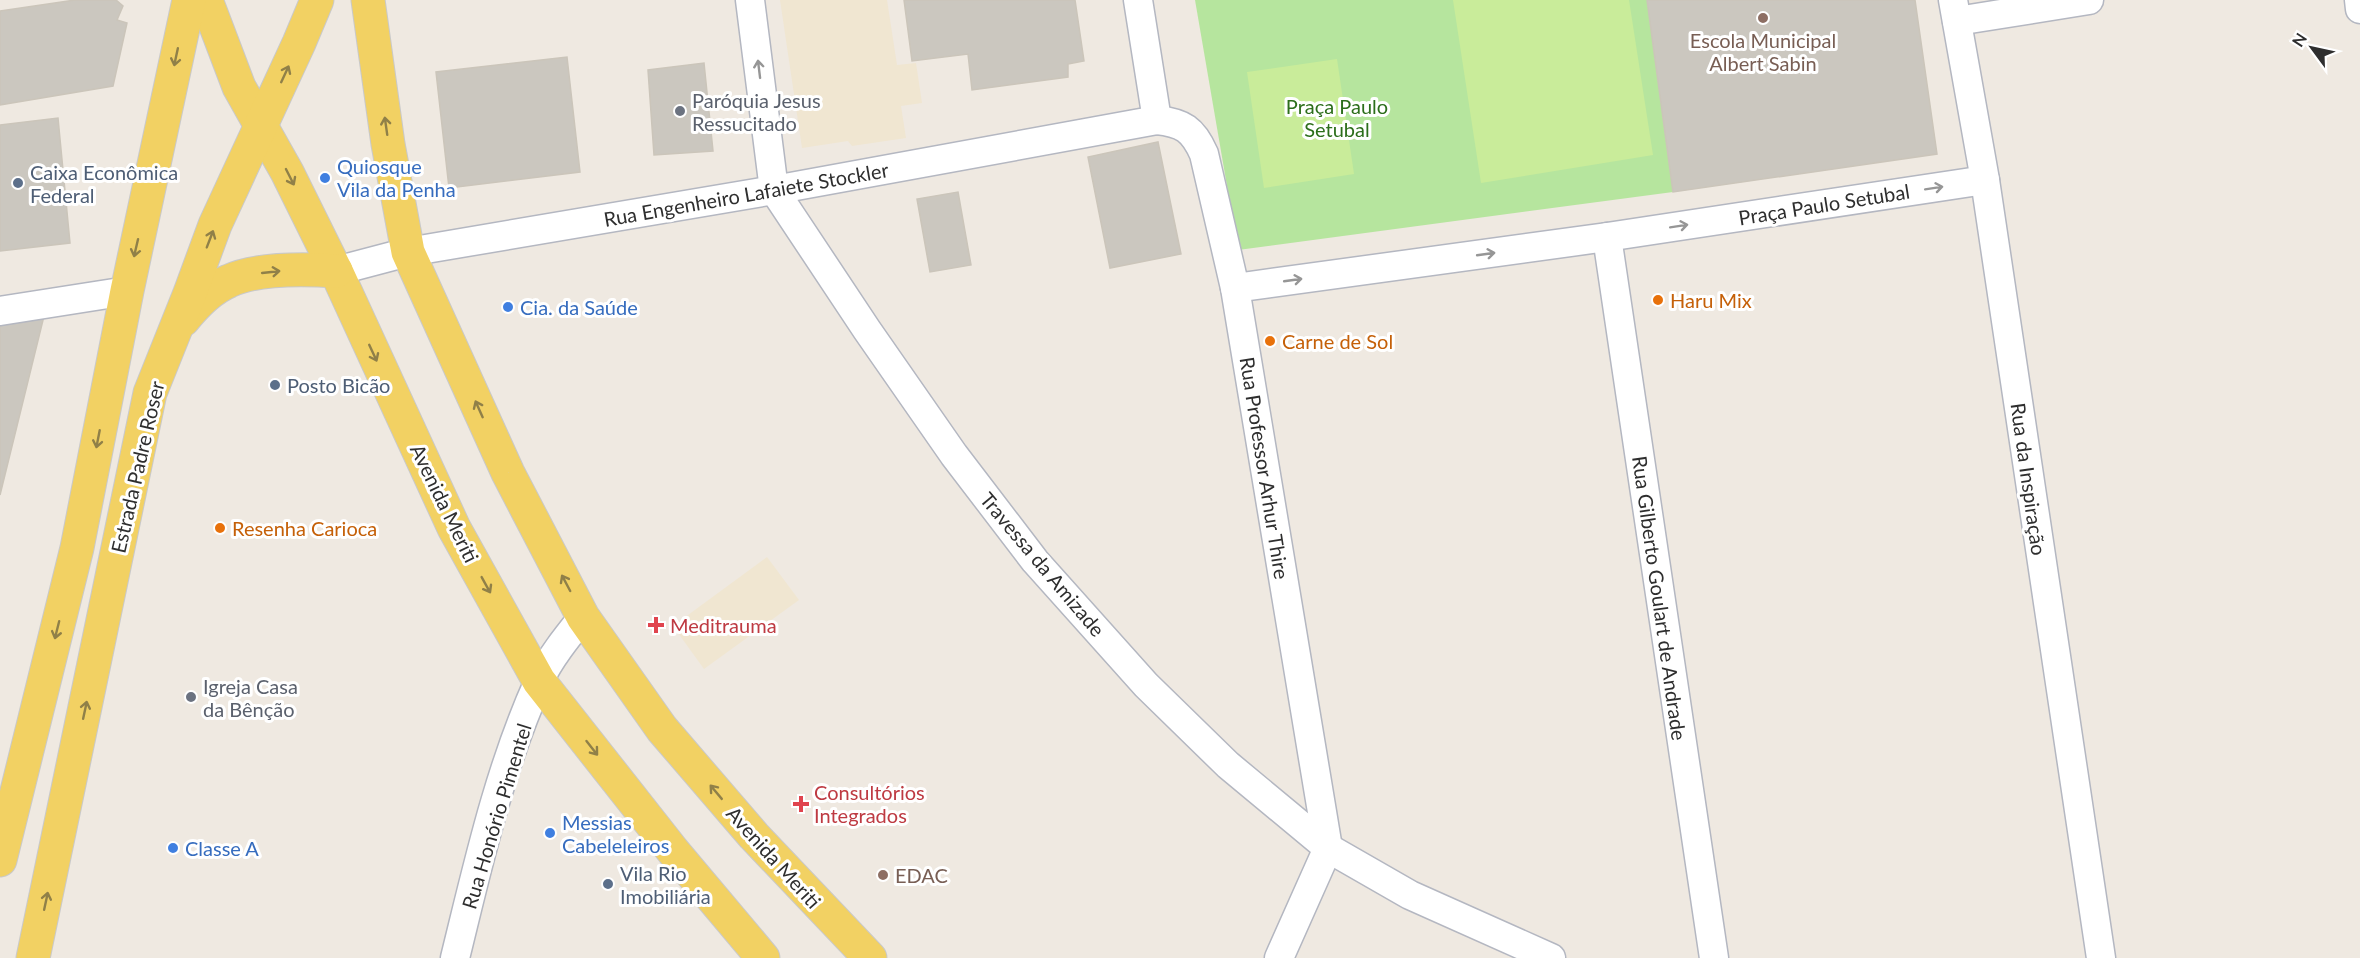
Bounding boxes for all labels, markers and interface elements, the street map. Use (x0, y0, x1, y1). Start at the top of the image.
marker: Escola Municipal Albert Sabin (1756, 11, 1770, 25)
north arrow (2282, 18, 2342, 78)
place label: Escola Municipal Albert Sabin (1690, 28, 1836, 75)
text: N (2288, 29, 2310, 50)
one-way arrow (170, 47, 181, 66)
one-way arrow (753, 60, 764, 80)
one-way arrow (279, 65, 291, 83)
place label: Paróquia Jesus Ressucitado (692, 88, 821, 135)
park label: Praça Paulo Setubal (1286, 94, 1388, 141)
marker: Paróquia Jesus Ressucitado (673, 104, 687, 118)
one-way arrow (380, 117, 391, 136)
place label: Quiosque Vila da Penha (337, 154, 456, 201)
street label: Rua Engenheiro Lafaiete Stockler (602, 157, 891, 231)
place label: Caixa Econômica Federal (30, 160, 178, 207)
one-way arrow (284, 168, 296, 186)
marker: Quiosque Vila da Penha (318, 171, 332, 185)
marker: Caixa Econômica Federal (11, 176, 25, 190)
street label: Praça Paulo Setubal (1737, 179, 1911, 229)
one-way arrow (1924, 182, 1944, 193)
one-way arrow (1669, 221, 1689, 232)
one-way arrow (205, 230, 216, 249)
one-way arrow (130, 238, 142, 257)
one-way arrow (1476, 248, 1496, 259)
one-way arrow (261, 266, 281, 277)
one-way arrow (1283, 274, 1303, 285)
place label: Haru Mix (1670, 288, 1752, 312)
marker: Haru Mix (1651, 293, 1665, 307)
place label: Cia. da Saúde (520, 295, 638, 319)
marker: Cia. da Saúde (501, 300, 515, 314)
place label: Carne de Sol (1282, 329, 1393, 353)
marker: Carne de Sol (1263, 334, 1277, 348)
one-way arrow (368, 344, 380, 362)
street label: Rua Professor Arhur Thire (1236, 355, 1294, 581)
place label: Posto Bicão (287, 373, 390, 397)
street label: Estrada Padre Roser (106, 378, 169, 555)
marker: Posto Bicão (268, 378, 282, 392)
one-way arrow (472, 400, 484, 418)
street label: Rua da Inspiração (2006, 401, 2052, 557)
one-way arrow (92, 429, 103, 449)
street label: Avenida Meriti (406, 440, 484, 566)
street label: Rua Gilberto Goulart de Andrade (1628, 454, 1692, 742)
street label: Travessa da Amizade (976, 487, 1110, 641)
place label: Resenha Carioca (232, 516, 377, 540)
marker: Resenha Carioca (213, 521, 227, 535)
one-way arrow (559, 575, 571, 593)
one-way arrow (480, 576, 492, 593)
place label: Meditrauma (670, 613, 777, 637)
marker: Meditrauma (647, 616, 665, 634)
one-way arrow (50, 620, 62, 639)
place label: Igreja Casa da Bênção (203, 674, 298, 721)
marker: Igreja Casa da Bênção (184, 690, 198, 704)
one-way arrow (80, 701, 91, 720)
street label: Rua Honório Pimentel (456, 720, 536, 912)
one-way arrow (586, 740, 599, 756)
place label: Consultórios Integrados (814, 780, 925, 827)
one-way arrow (709, 785, 723, 800)
marker: Consultórios Integrados (792, 795, 810, 813)
street label: Avenida Meriti (722, 801, 826, 913)
place label: Messias Cabeleleiros (562, 810, 669, 857)
marker: Messias Cabeleleiros (543, 826, 557, 840)
place label: Classe A (185, 836, 259, 860)
marker: Classe A (166, 841, 180, 855)
place label: Vila Rio Imobiliária (620, 861, 711, 908)
place label: EDAC (895, 863, 948, 887)
marker: EDAC (876, 868, 890, 882)
marker: Vila Rio Imobiliária (601, 877, 615, 891)
one-way arrow (41, 892, 52, 911)

